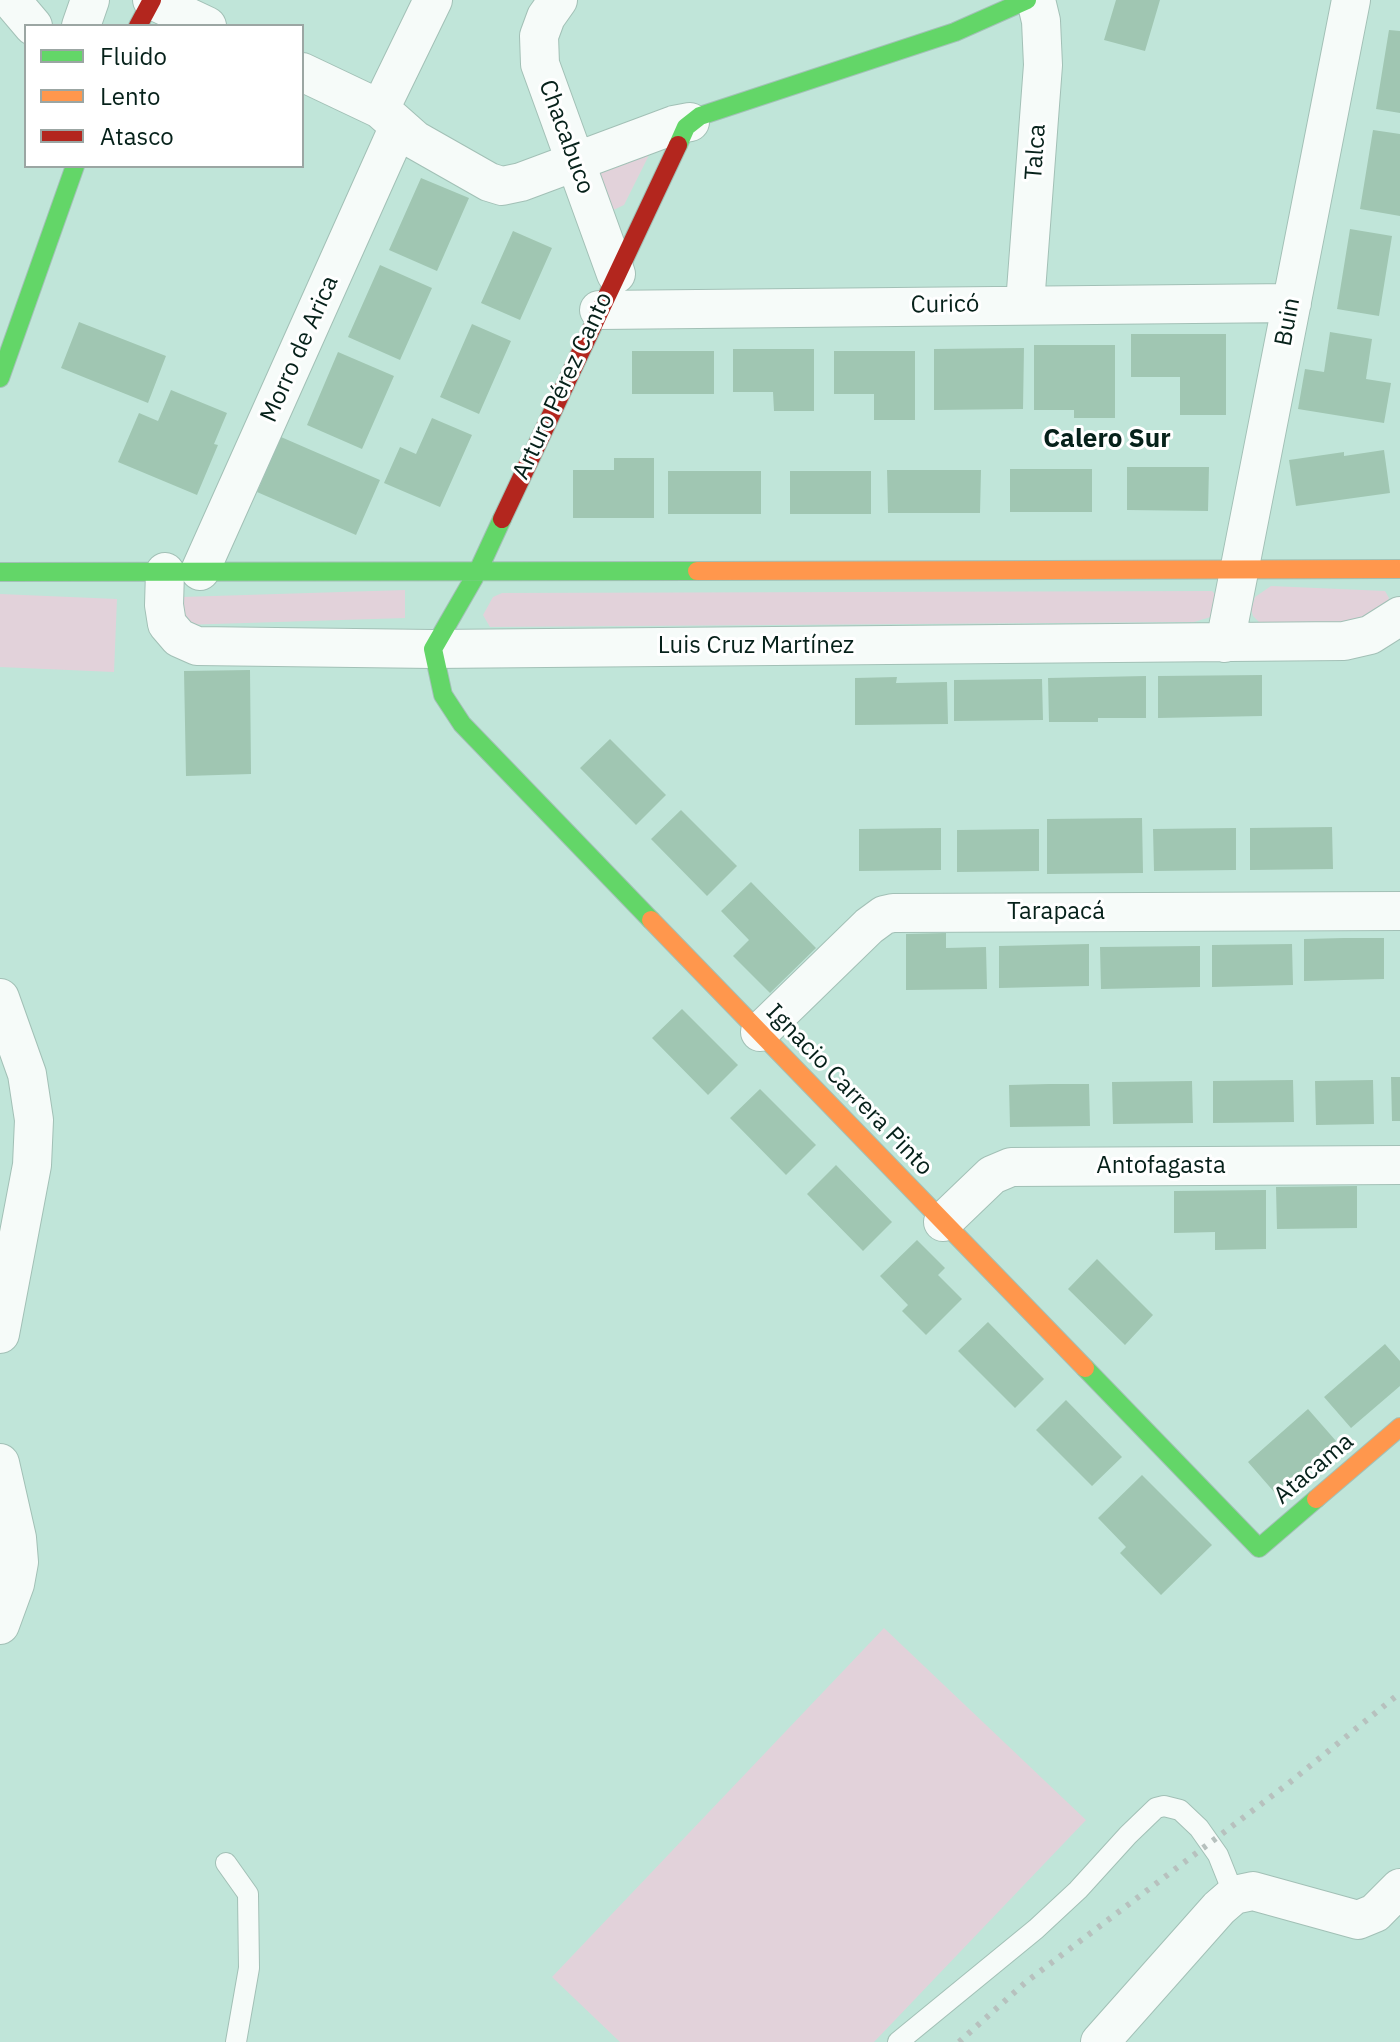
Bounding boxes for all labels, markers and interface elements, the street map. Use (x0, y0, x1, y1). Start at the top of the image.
legend (24, 24, 304, 168)
text: Fluido (100, 40, 167, 72)
street label: Chacabuco (532, 76, 600, 198)
text: Lento (100, 80, 160, 112)
text: Atasco (100, 120, 174, 152)
street label: Talca (1020, 123, 1052, 181)
street label: Morro de Arica (255, 271, 345, 427)
street label: Arturo Pérez Canto (507, 288, 619, 484)
street label: Curicó (910, 290, 980, 320)
street label: Buin (1269, 295, 1307, 349)
district label: Calero Sur (1043, 423, 1171, 455)
street label: Luis Cruz Martínez (658, 632, 854, 660)
street label: Tarapacá (1007, 898, 1105, 926)
street label: Ignacio Carrera Pinto (760, 998, 938, 1182)
street label: Antofagasta (1096, 1152, 1226, 1180)
street label: Atacama (1268, 1427, 1360, 1511)

